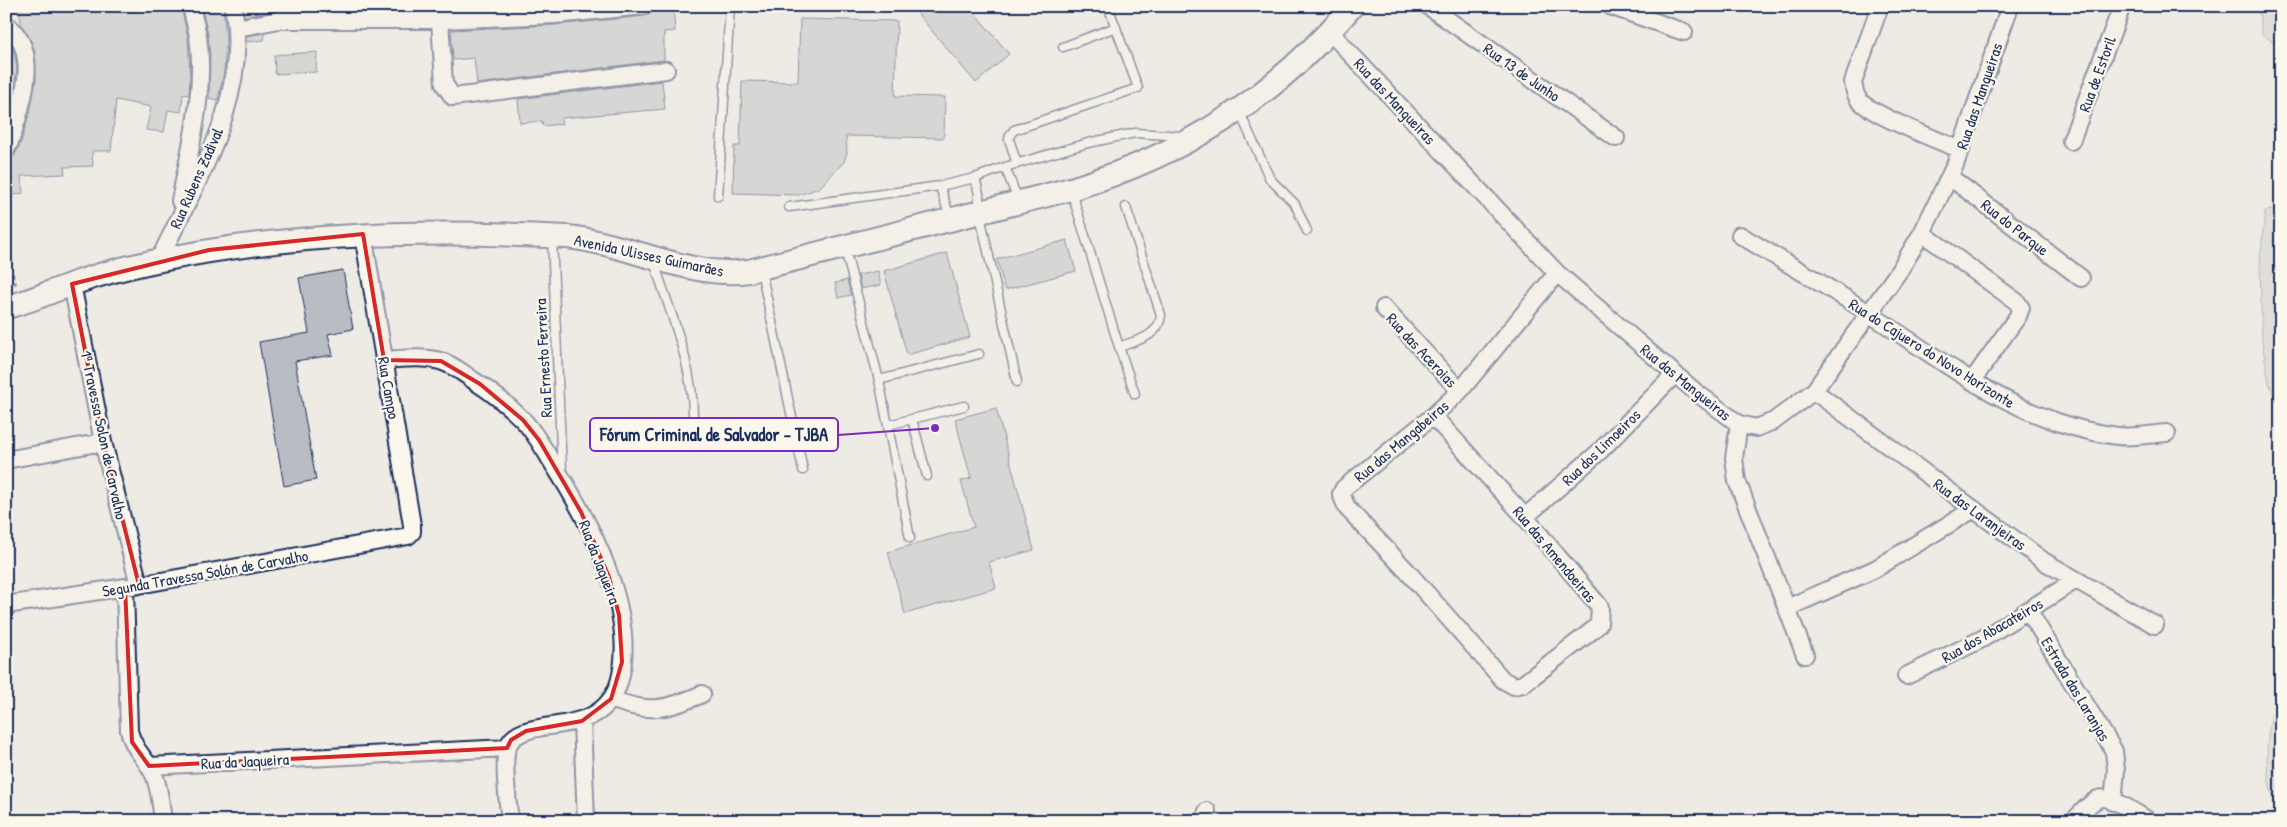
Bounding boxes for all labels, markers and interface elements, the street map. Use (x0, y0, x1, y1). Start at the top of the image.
street label: Rua de Estoril (2073, 32, 2121, 115)
street label: Rua 13 de Junho (1479, 37, 1565, 107)
street label: Rua das Mangueiras (1951, 40, 2007, 152)
street label: Rua das Mangueiras (1349, 53, 1441, 149)
street label: Rua Rubens Zadival (164, 123, 228, 232)
street label: Rua do Parque (1977, 194, 2054, 261)
street label: Avenida Ulisses Guimarães (572, 228, 726, 282)
street label: Rua do Cajuero do Novo Horizonte (1845, 293, 2020, 413)
street label: Rua Ernesto Ferreira (529, 298, 557, 418)
street label: Rua das Aceroias (1382, 308, 1462, 392)
street label: Rua das Mangueiras (1636, 339, 1736, 425)
street label: 1ª Travessa Solon de Carvalho (75, 349, 133, 522)
street label: Rua Campo (373, 355, 405, 421)
street label: Rua das Mangabeiras (1349, 395, 1453, 487)
street label: Rua dos Limoeiros (1557, 404, 1645, 490)
callout: Fórum Criminal de Salvador - TJBA (590, 418, 838, 451)
text: Fórum Criminal de Salvador - TJBA (599, 422, 828, 447)
street label: Rua das Laranjeiras (1929, 473, 2031, 555)
street label: Rua das Amendoeiras (1508, 501, 1602, 607)
street label: Rua da Jaqueira (574, 517, 626, 607)
street label: Segunda Travessa Solón de Carvalho (100, 544, 310, 602)
street label: Rua dos Abacateiros (1937, 592, 2047, 668)
street label: Estrada das Laranjas (2036, 633, 2116, 745)
street label: Rua da Jaqueira (200, 748, 290, 774)

